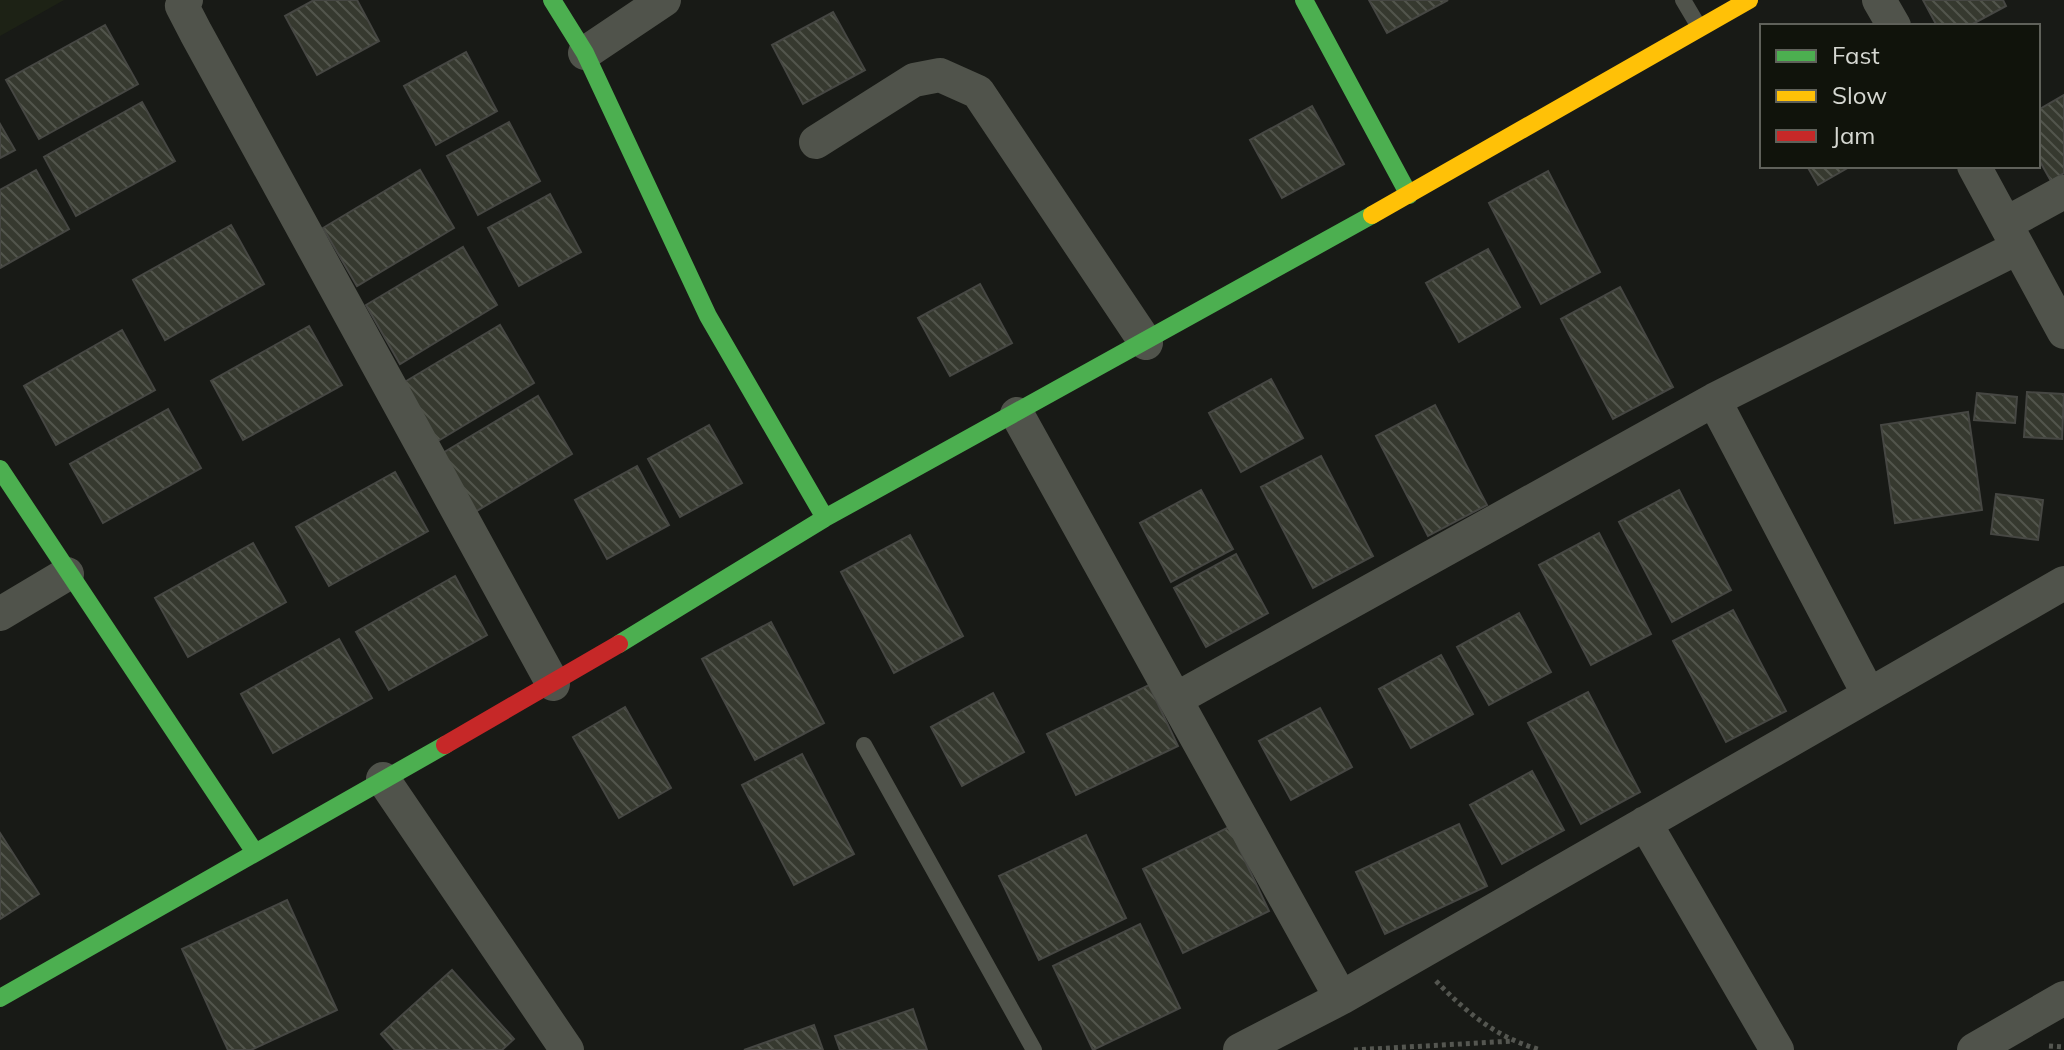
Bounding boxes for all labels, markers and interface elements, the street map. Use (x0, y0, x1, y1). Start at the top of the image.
legend (1760, 24, 2040, 168)
text: Fast (1832, 40, 1880, 70)
text: Slow (1832, 80, 1887, 110)
text: Jam (1832, 120, 1875, 150)

